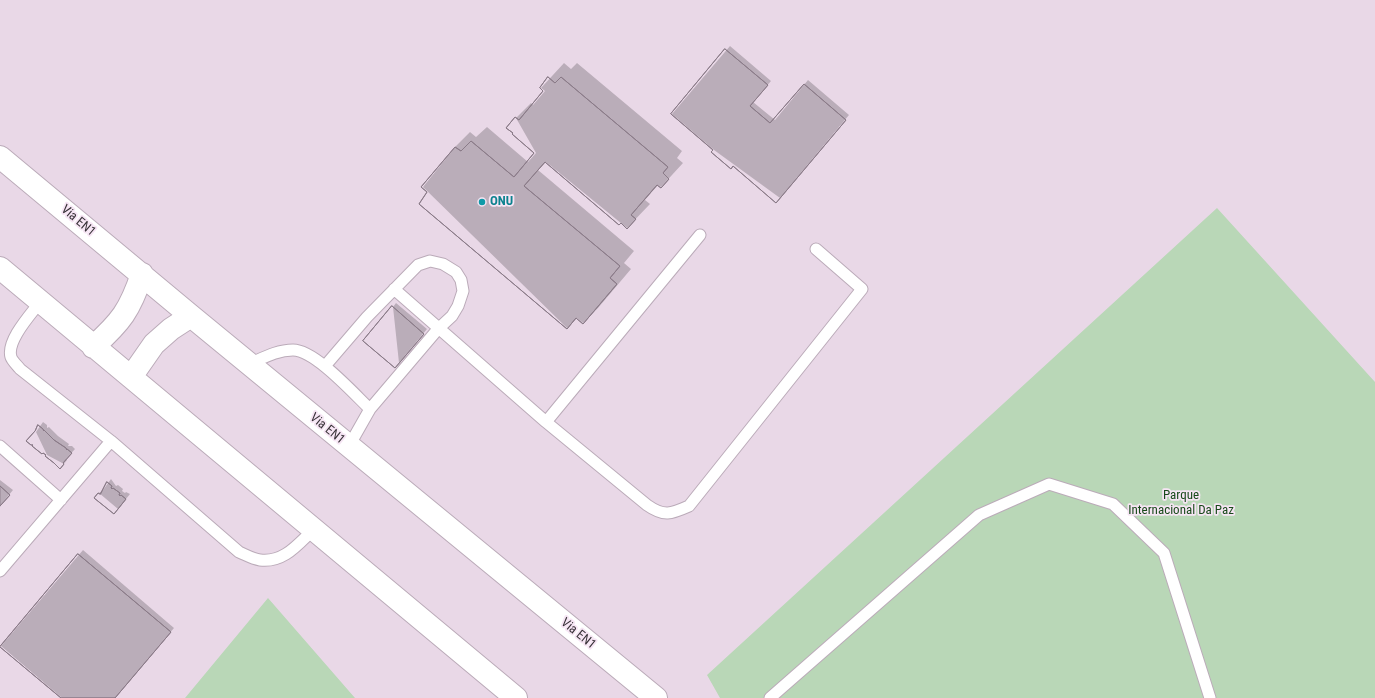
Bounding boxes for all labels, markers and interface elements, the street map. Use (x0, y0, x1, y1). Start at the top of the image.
place label: ONU (490, 194, 513, 210)
marker: ONU (477, 197, 487, 207)
street label: Via EN1 (58, 202, 98, 240)
street label: Via EN1 (306, 410, 348, 448)
park label: Parque Internacional Da Paz (1128, 488, 1234, 519)
street label: Via EN1 (557, 615, 599, 653)

